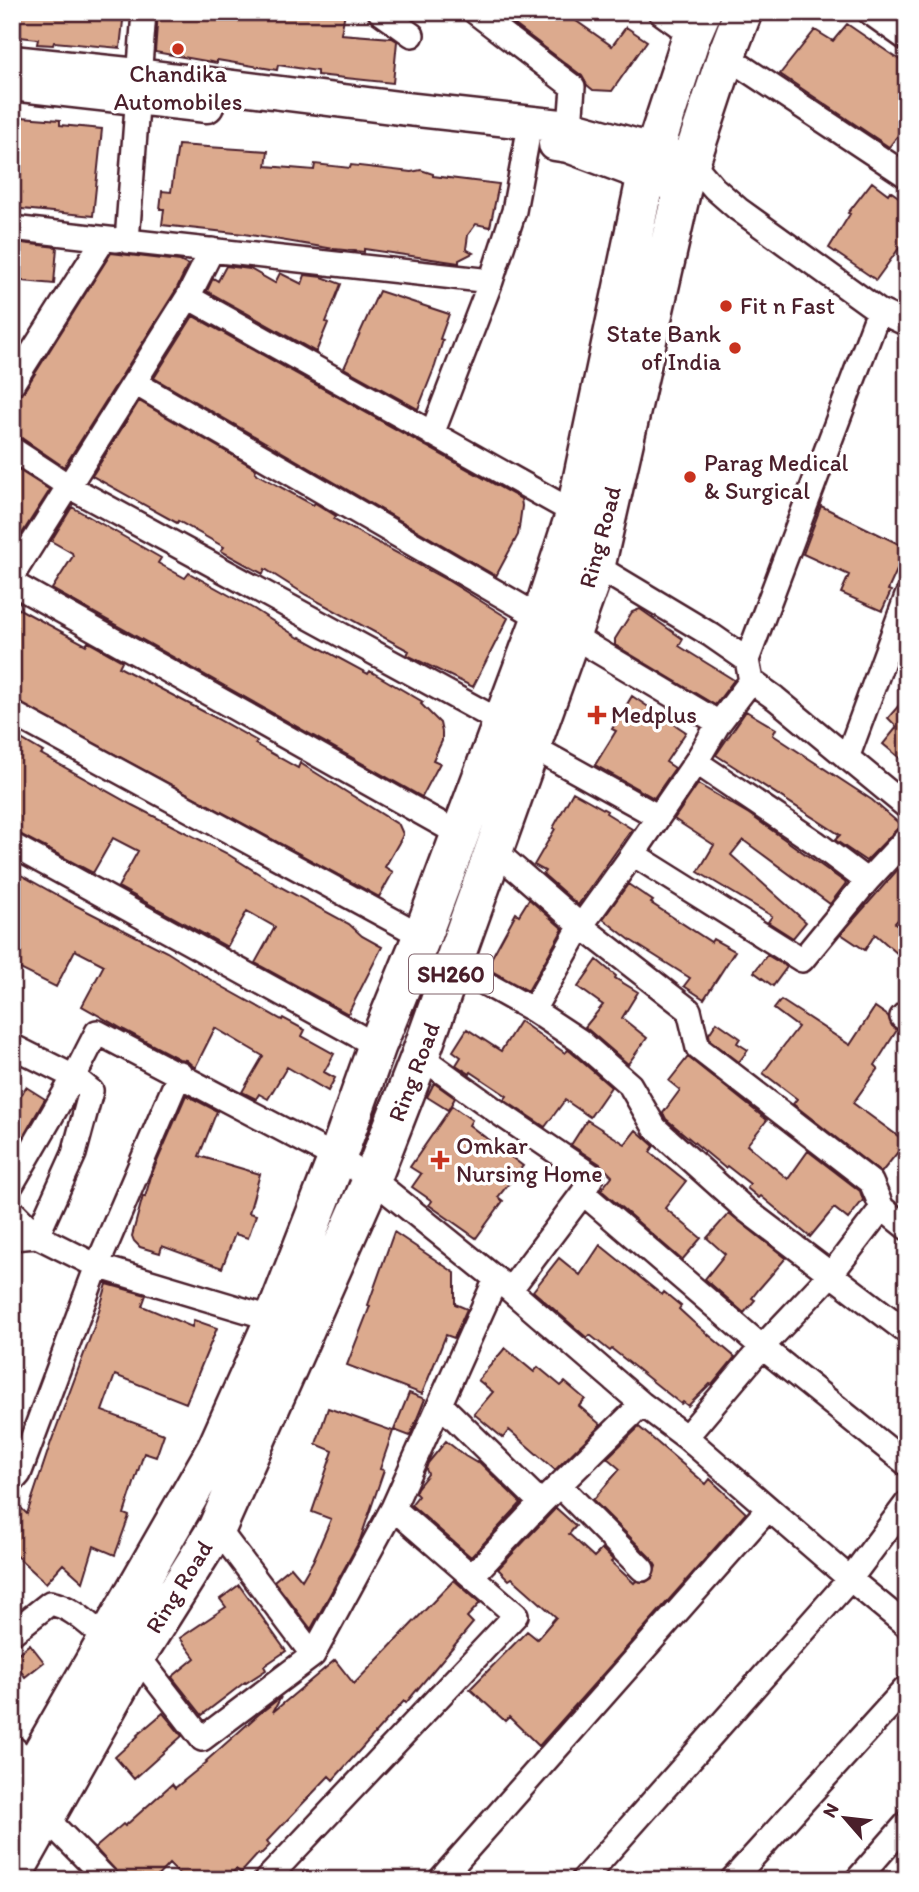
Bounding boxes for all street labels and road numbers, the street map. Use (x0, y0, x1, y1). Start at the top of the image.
street label: Ring Road (572, 483, 627, 591)
road number: SH260 (409, 954, 493, 993)
street label: Ring Road (381, 1018, 446, 1126)
street label: Ring Road (139, 1535, 219, 1639)

